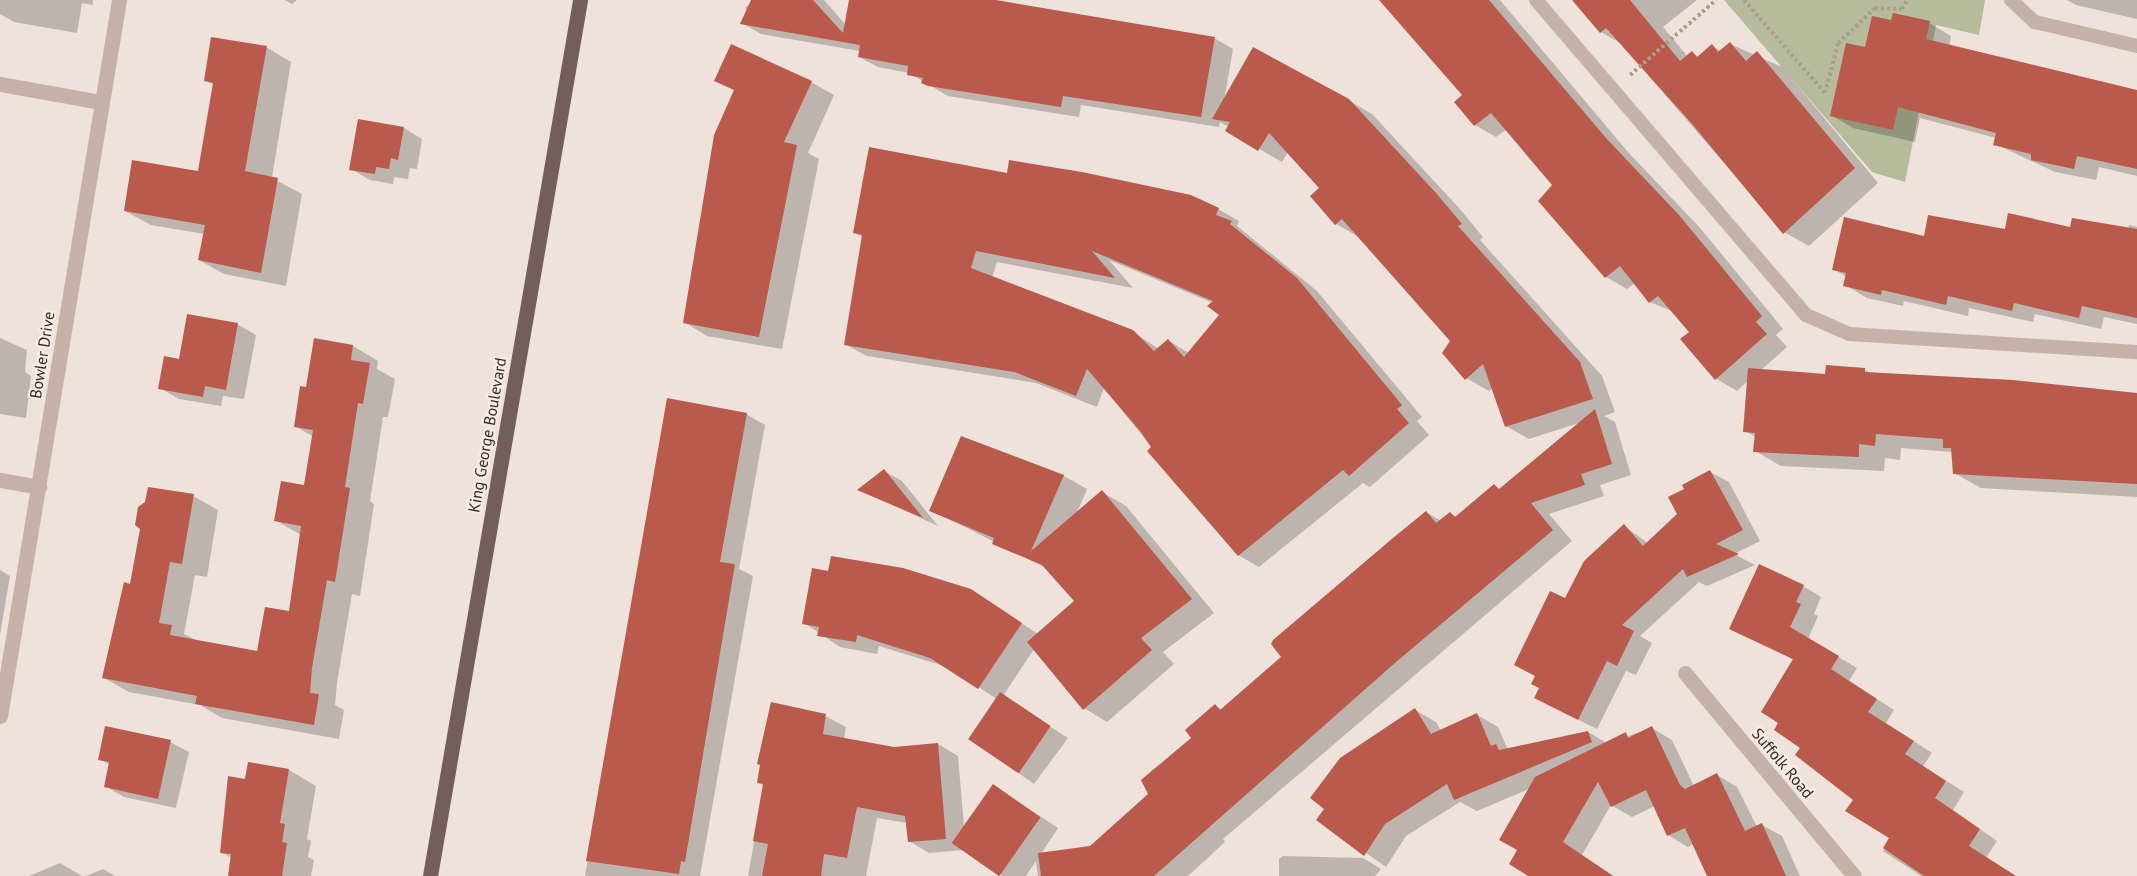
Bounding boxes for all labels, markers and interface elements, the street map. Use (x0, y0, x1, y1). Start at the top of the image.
street label: Bowler Drive (26, 310, 58, 400)
street label: King George Boulevard (464, 356, 510, 514)
street label: Suffolk Road (1748, 724, 1818, 802)

